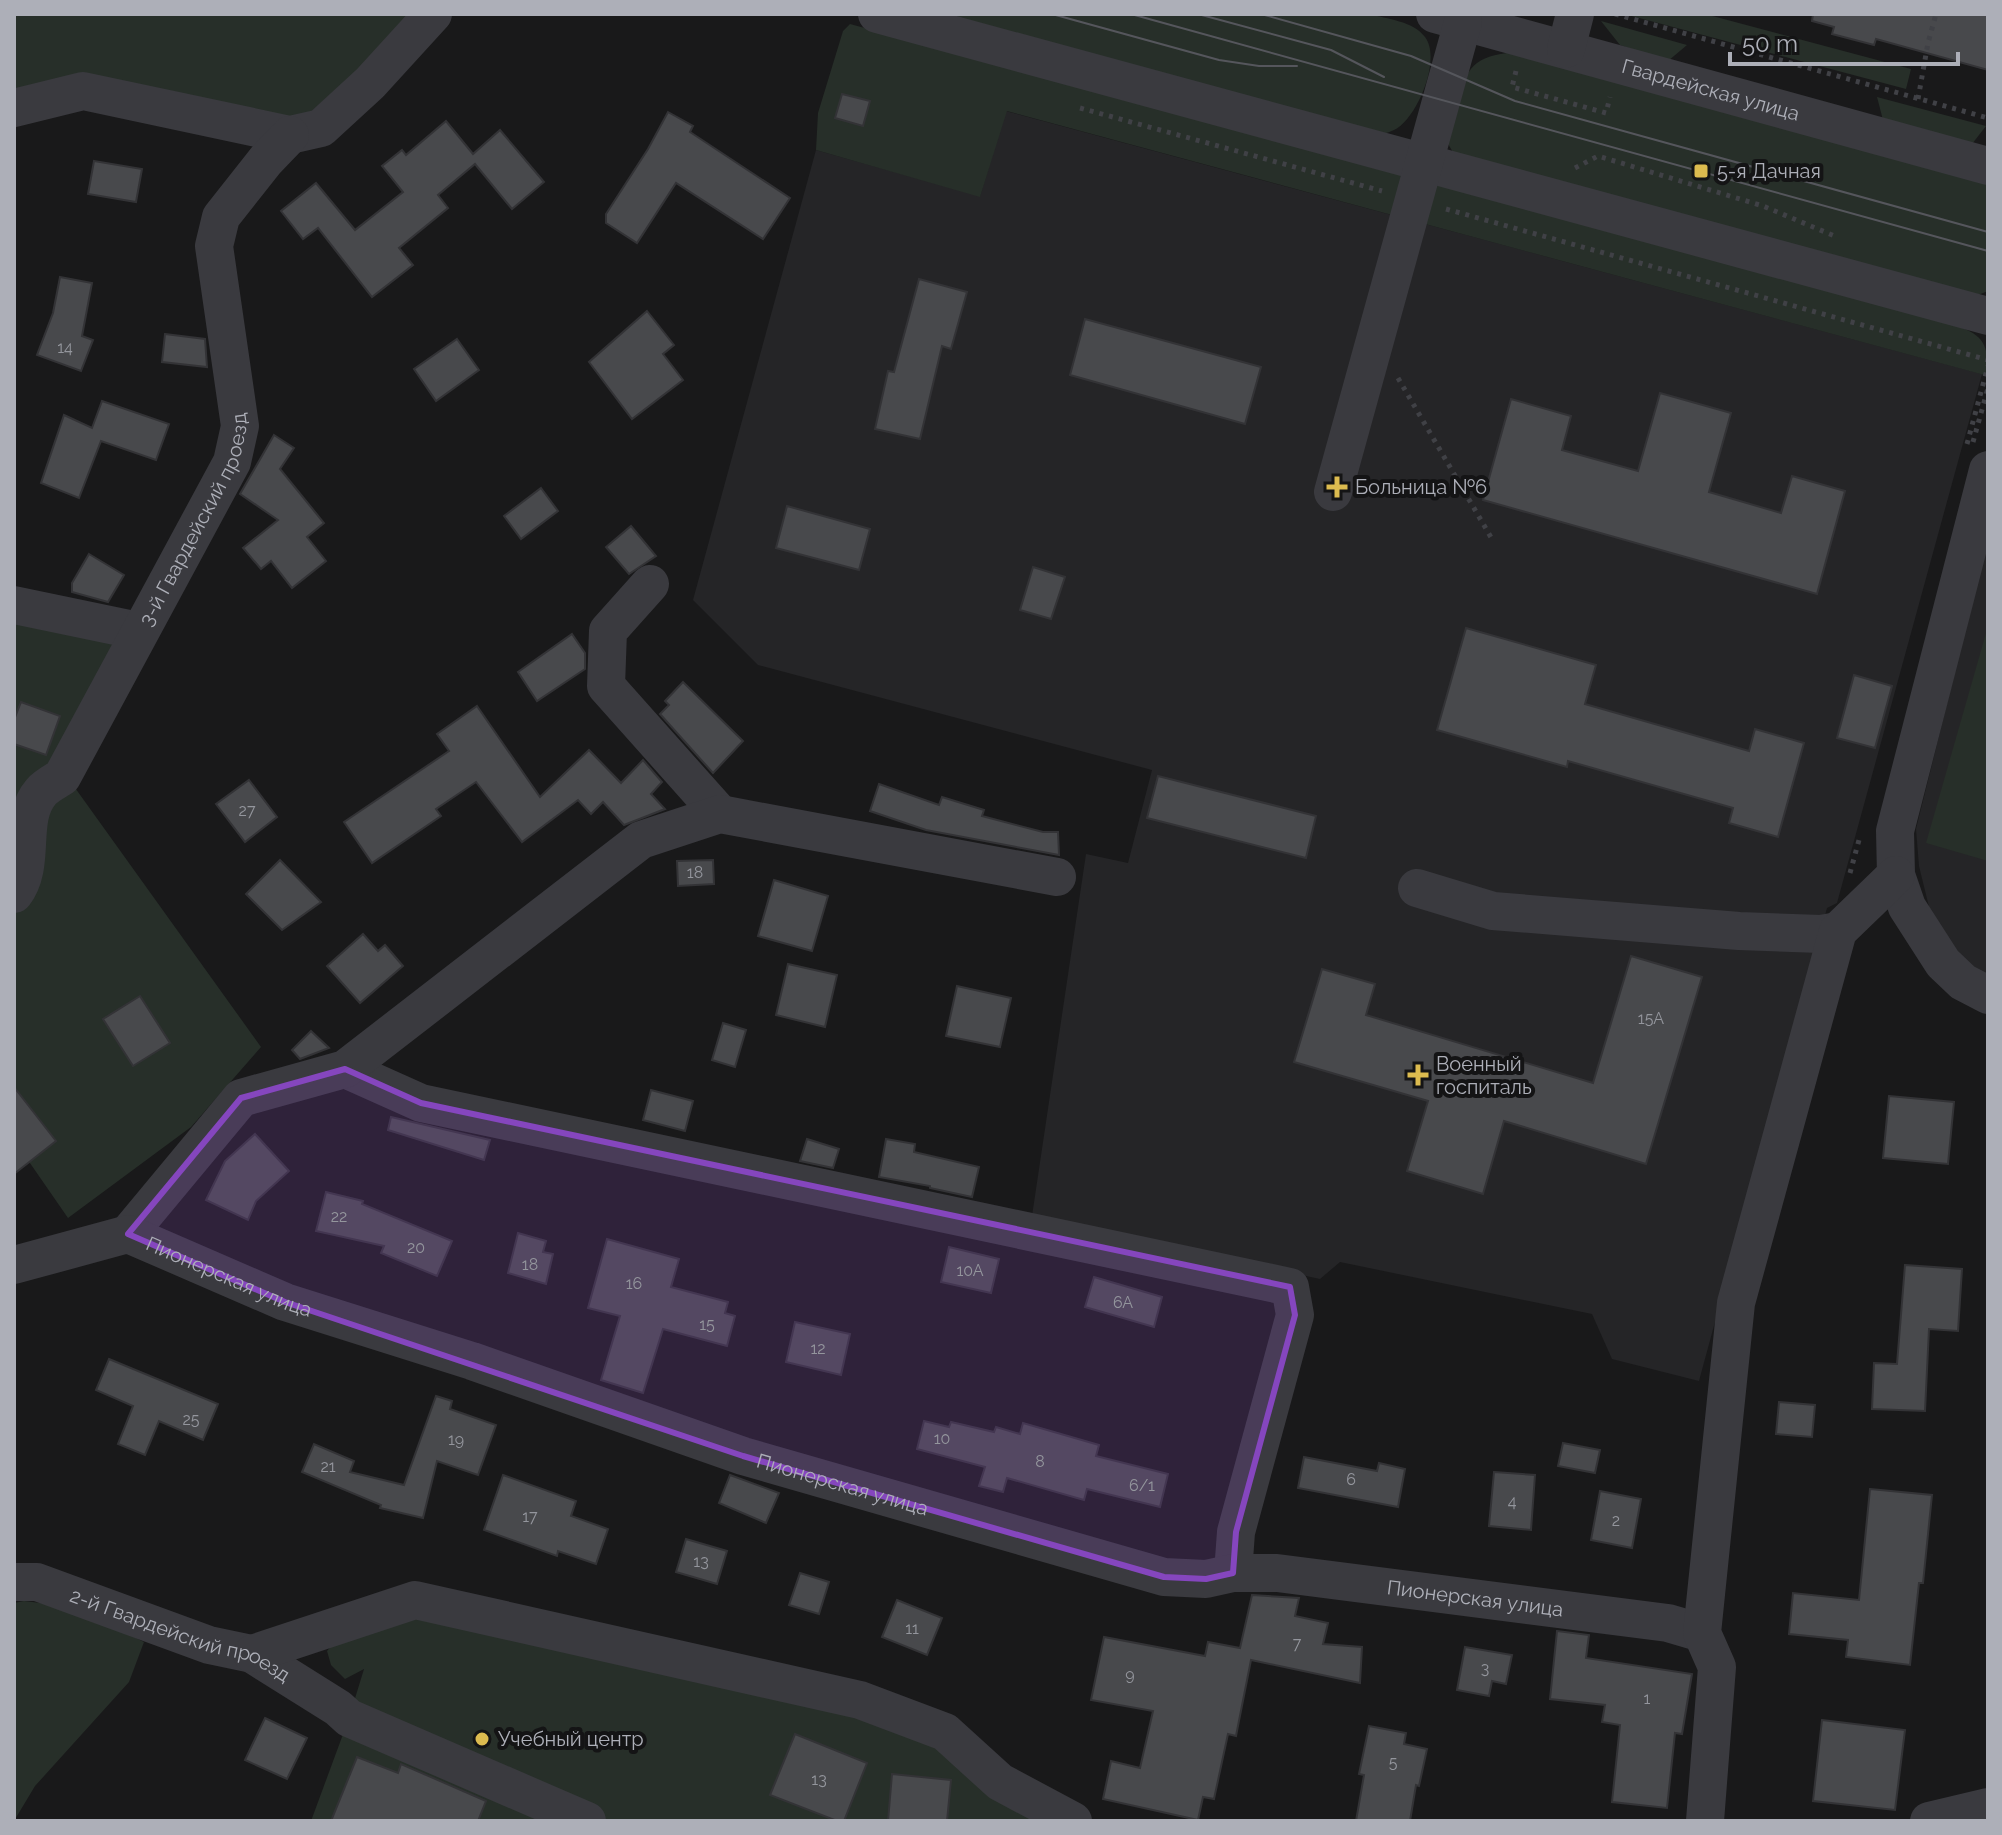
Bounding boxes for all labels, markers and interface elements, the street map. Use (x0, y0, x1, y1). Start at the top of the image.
scale bar (1730, 16, 1958, 66)
text: 50 m (1742, 29, 1798, 58)
street label: Гвардейская улица (1619, 54, 1802, 126)
place label: 5-я Дачная (1717, 159, 1821, 183)
marker: 5-я Дачная (1692, 162, 1710, 180)
house number: 14 (57, 338, 73, 357)
street label: 3-й Гвардейский проезд (134, 411, 252, 630)
place label: Больница №6 (1355, 475, 1487, 499)
marker: Больница №6 (1326, 476, 1348, 498)
house number: 27 (239, 801, 256, 820)
house number: 18 (687, 863, 703, 882)
house number: 15А (1638, 1009, 1664, 1028)
place label: Военный госпиталь (1436, 1052, 1532, 1099)
marker: Военный госпиталь (1407, 1064, 1429, 1086)
house number: 22 (331, 1207, 347, 1226)
street label: Пионерская улица (143, 1231, 315, 1322)
house number: 20 (407, 1238, 425, 1257)
house number: 18 (522, 1255, 538, 1274)
house number: 10А (956, 1261, 984, 1280)
house number: 16 (626, 1274, 642, 1293)
house number: 6А (1113, 1293, 1133, 1312)
house number: 15 (699, 1315, 715, 1334)
house number: 12 (810, 1339, 826, 1358)
house number: 25 (182, 1410, 200, 1429)
house number: 10 (934, 1429, 950, 1448)
house number: 19 (448, 1430, 464, 1449)
street label: Пионерская улица (754, 1449, 931, 1521)
house number: 8 (1035, 1452, 1045, 1471)
house number: 21 (320, 1457, 336, 1476)
house number: 6 (1346, 1470, 1356, 1489)
house number: 6/1 (1129, 1476, 1155, 1495)
house number: 4 (1508, 1492, 1517, 1511)
house number: 17 (522, 1507, 538, 1526)
house number: 2 (1612, 1511, 1620, 1530)
house number: 13 (693, 1552, 709, 1571)
street label: Пионерская улица (1386, 1575, 1565, 1622)
street label: 2-й Гвардейский проезд (67, 1583, 295, 1687)
house number: 11 (905, 1619, 919, 1638)
house number: 7 (1293, 1634, 1302, 1653)
house number: 3 (1481, 1659, 1489, 1678)
house number: 9 (1125, 1665, 1135, 1684)
house number: 1 (1644, 1689, 1651, 1708)
place label: Учебный центр (498, 1727, 644, 1751)
marker: Учебный центр (473, 1730, 491, 1748)
house number: 5 (1389, 1753, 1398, 1772)
house number: 13 (811, 1770, 827, 1789)

